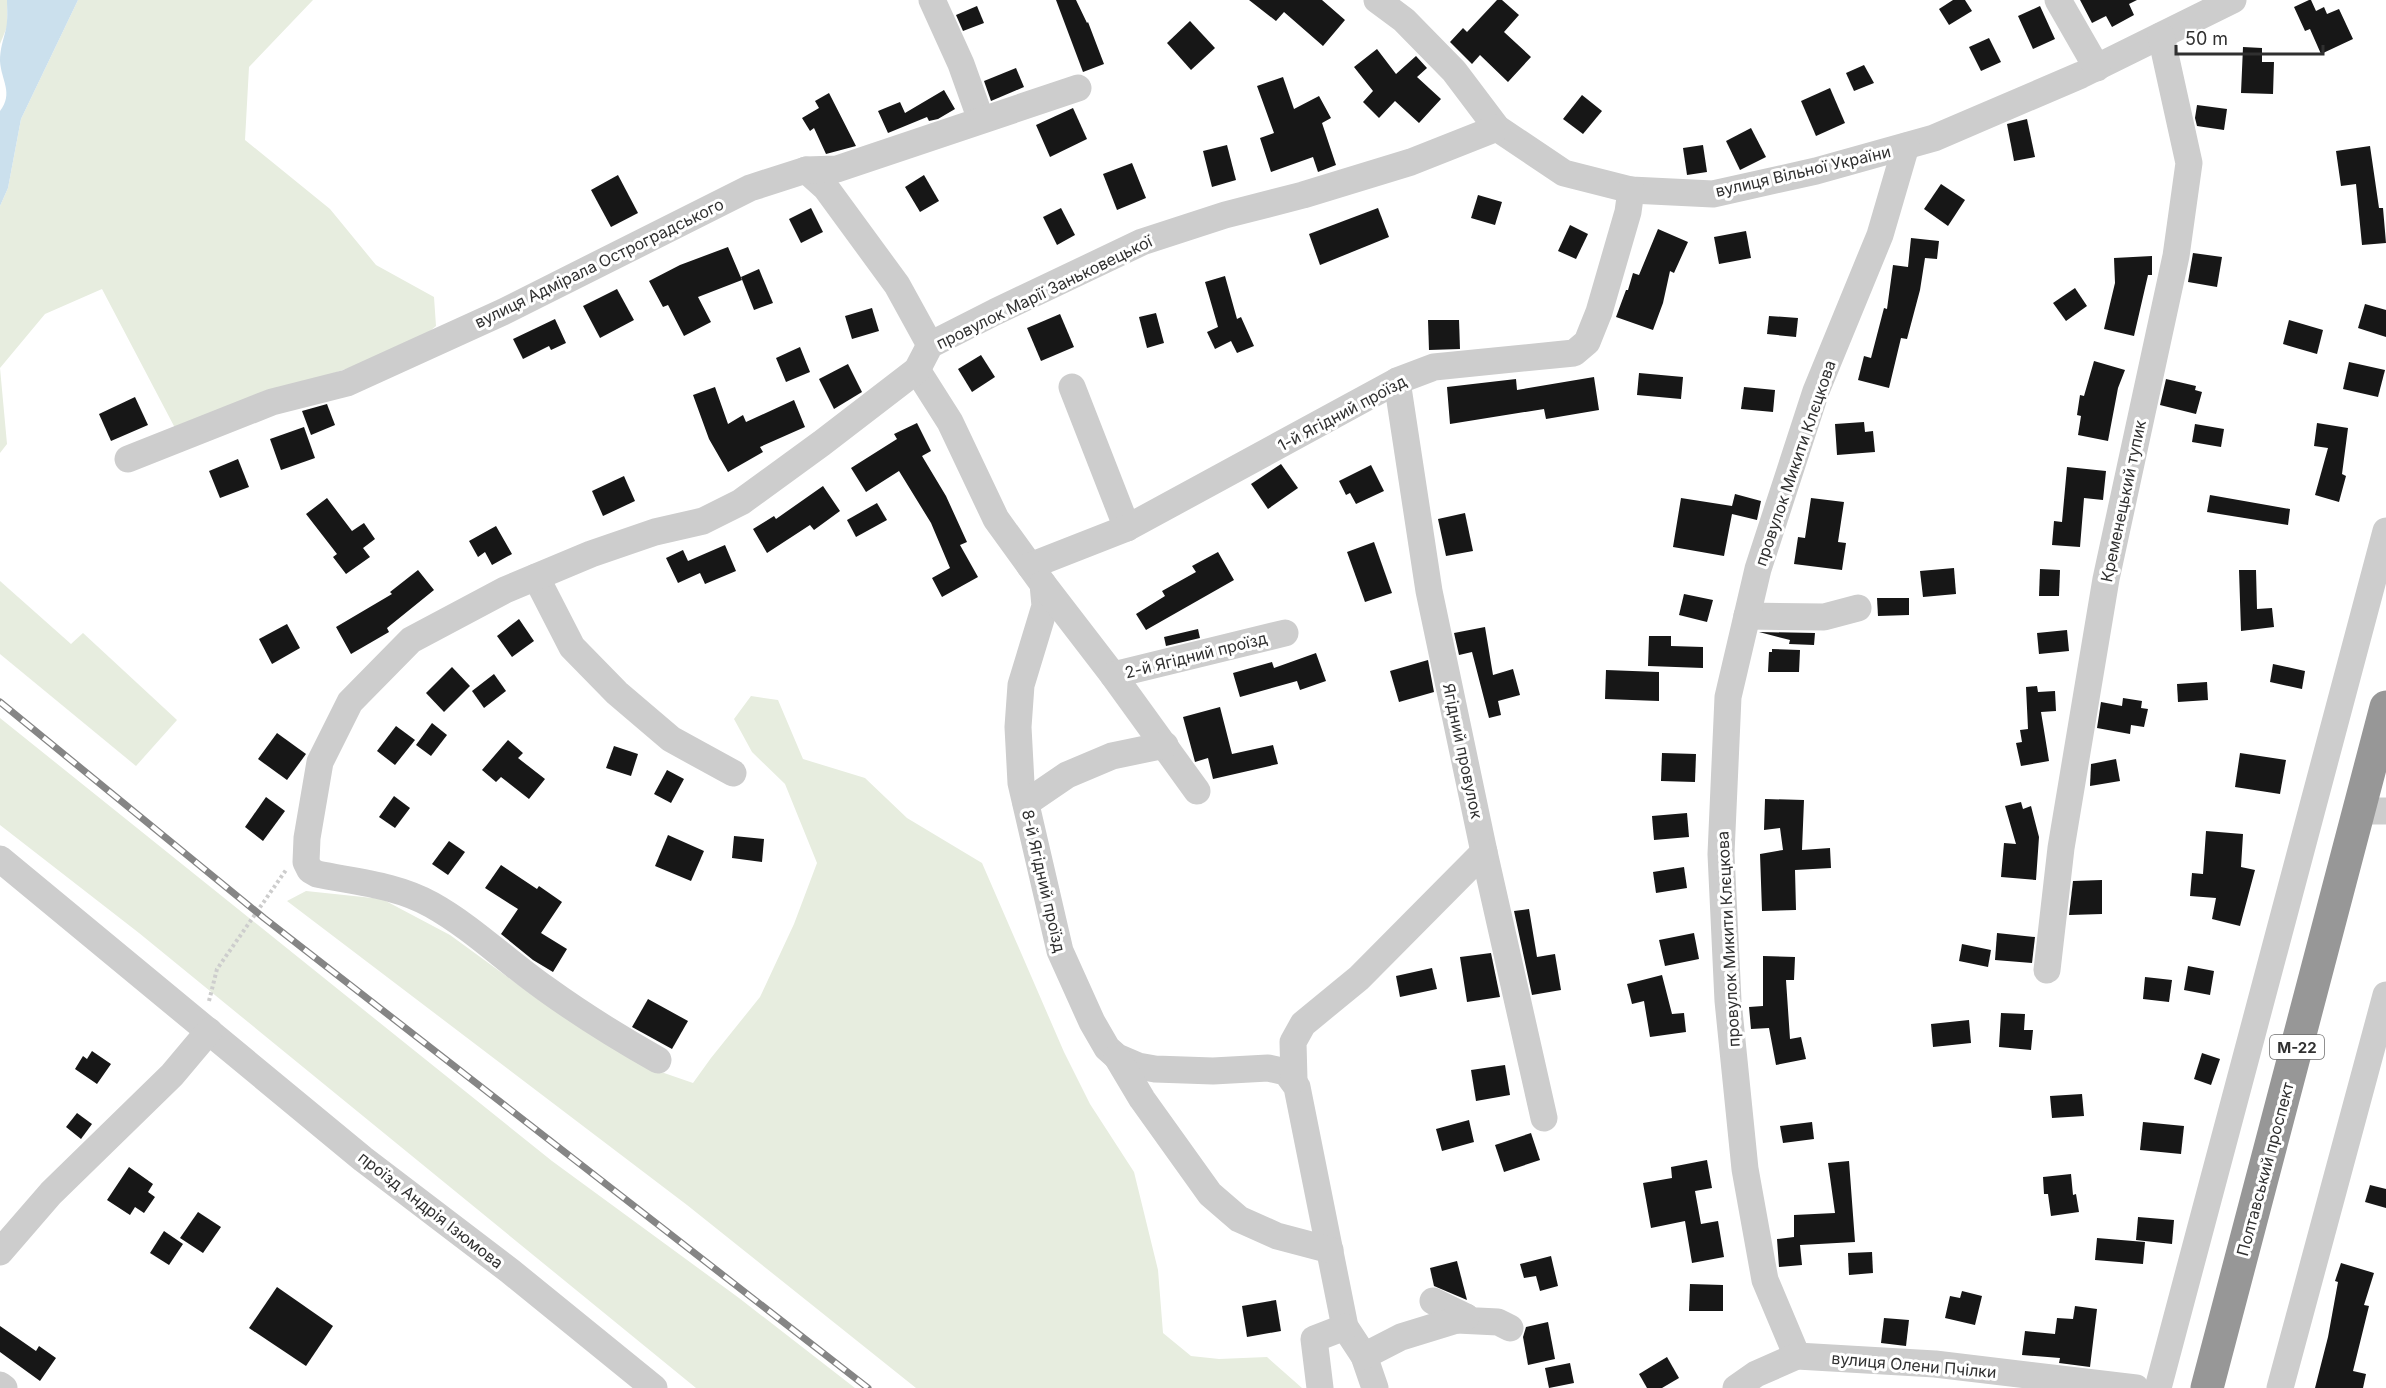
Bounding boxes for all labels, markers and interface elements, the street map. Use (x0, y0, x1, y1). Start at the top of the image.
scale bar (2176, 18, 2323, 56)
text: 50 m (2185, 28, 2228, 49)
street label: вулиця Вільної України (1713, 141, 1893, 201)
street label: вулиця Адмірала Остроградського (471, 194, 727, 332)
street label: провулок Марії Заньковецької (933, 230, 1156, 353)
street label: провулок Микити Клєцкова (1750, 358, 1840, 568)
street label: 1-й Ягідний проїзд (1274, 371, 1410, 455)
street label: Кременецький тупик (2096, 418, 2150, 584)
street label: 2-й Ягідний проїзд (1123, 628, 1269, 682)
street label: Ягідний провулок (1439, 681, 1487, 821)
street label: 8-й Ягідний проїзд (1018, 808, 1070, 954)
street label: провулок Микити Клєцкова (1712, 830, 1744, 1048)
road number: М-22 (2270, 1035, 2324, 1059)
street label: Полтавський проспект (2232, 1079, 2298, 1258)
street label: проїзд Андрія Ізюмова (355, 1147, 507, 1273)
street label: вулиця Олени Пчілки (1831, 1348, 1997, 1382)

